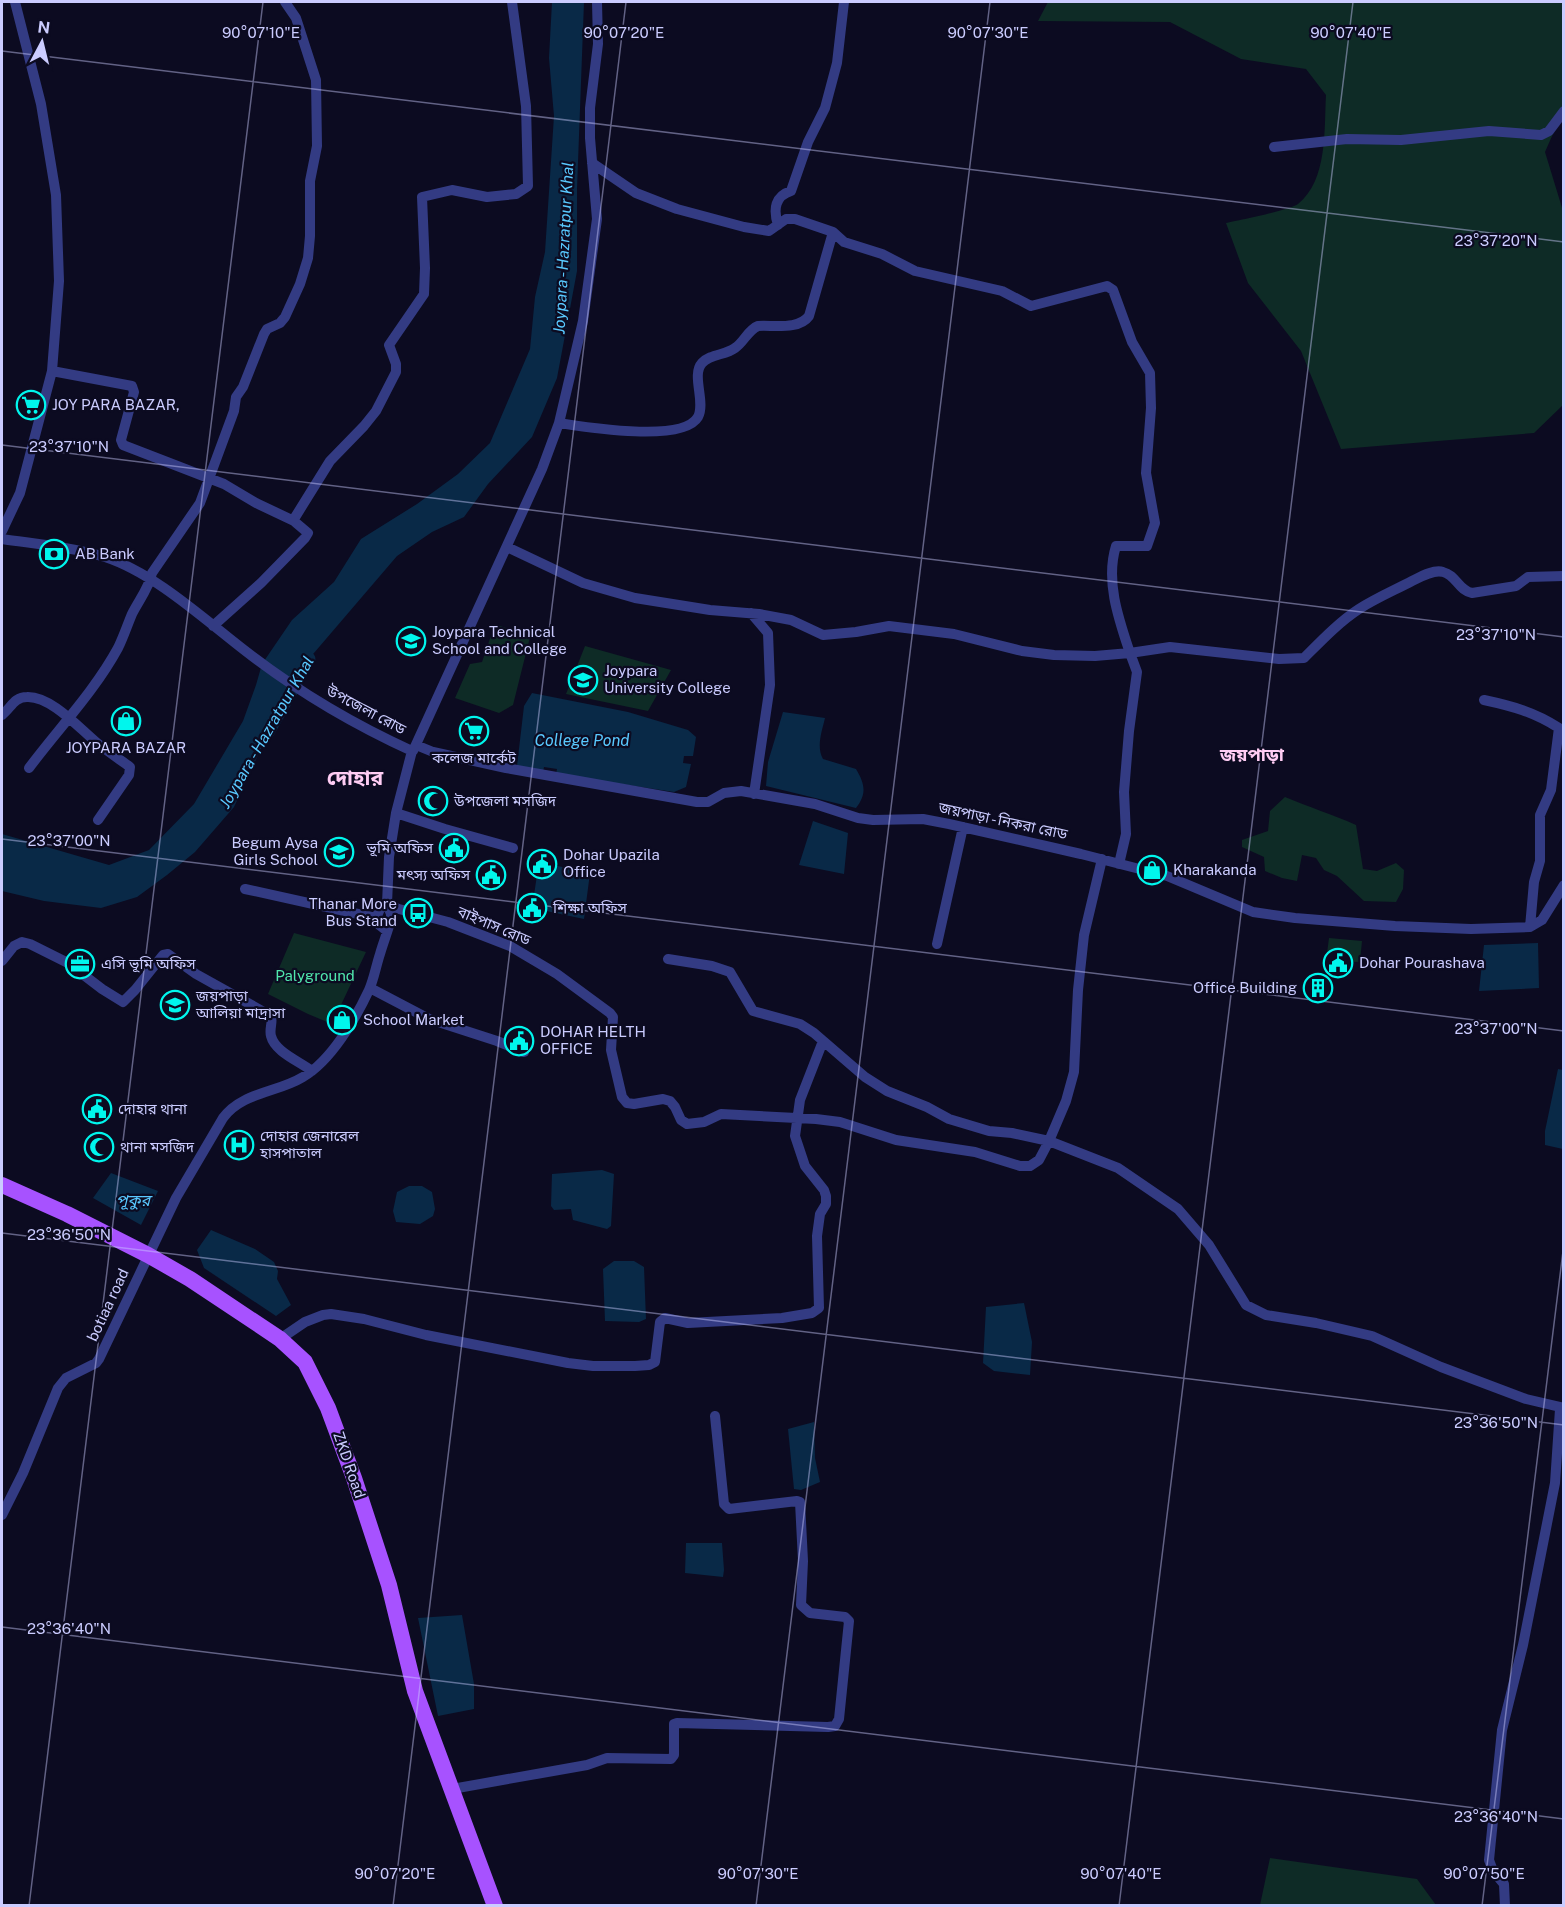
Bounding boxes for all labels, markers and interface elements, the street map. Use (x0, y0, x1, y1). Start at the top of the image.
north arrow (12, 12, 72, 72)
text: N (36, 17, 51, 38)
text: 90°07'10"E (222, 24, 300, 41)
text: 90°07'20"E (584, 24, 664, 41)
text: 90°07'30"E (947, 24, 1029, 41)
text: 90°07'40"E (1310, 24, 1392, 41)
water label: Joypara - Hazratpur Khal (549, 161, 578, 335)
text: 23°37'20"N (1454, 232, 1538, 249)
supermarket icon: JOY PARA BAZAR, (15, 389, 47, 421)
place label: JOY PARA BAZAR, (52, 396, 180, 413)
text: 23°37'10"N (29, 438, 109, 455)
bank icon: AB Bank (38, 538, 70, 570)
place label: AB Bank (75, 545, 135, 562)
place label: Joypara Technical School and College (432, 623, 567, 657)
school or university icon: Joypara Technical School and College (395, 625, 427, 657)
text: 23°37'10"N (1456, 626, 1536, 643)
water label: Joypara - Hazratpur Khal (215, 653, 318, 812)
place label: Joypara University College (604, 662, 731, 696)
school or university icon: Joypara University College (567, 664, 599, 696)
street label: উপজেলা রোড (323, 681, 409, 738)
shop icon: JOYPARA BAZAR (110, 705, 142, 737)
supermarket icon: কলেজ মার্কেট (458, 715, 490, 747)
water label: College Pond (534, 731, 630, 750)
place label: JOYPARA BAZAR (66, 739, 186, 756)
district label: জয়পাড়া (1219, 744, 1285, 765)
place label: কলেজ মার্কেট (431, 749, 517, 766)
district label: দোহার (327, 765, 384, 790)
mosque icon: উপজেলা মসজিদ (417, 785, 449, 817)
place label: উপজেলা মসজিদ (453, 792, 557, 809)
street label: জয়পাড়া - নিকরা রোড (936, 798, 1069, 843)
text: 23°37'00"N (27, 832, 111, 849)
public building icon: ভূমি অফিস (438, 832, 470, 864)
place label: Begum Aysa Girls School (231, 834, 318, 868)
school or university icon: Begum Aysa Girls School (323, 836, 355, 868)
place label: ভূমি অফিস (365, 839, 434, 857)
place label: Dohar Upazila Office (563, 846, 660, 880)
public building icon: Dohar Upazila Office (526, 848, 558, 880)
shop icon: Kharakanda (1136, 854, 1168, 886)
public building icon: মৎস্য অফিস (475, 859, 507, 891)
place label: Kharakanda (1173, 861, 1256, 878)
place label: মৎস্য অফিস (396, 866, 471, 883)
public building icon: শিক্ষা অফিস (516, 892, 548, 924)
place label: Thanar More Bus Stand (309, 895, 397, 929)
bus stop icon: Thanar More Bus Stand (402, 897, 434, 929)
place label: শিক্ষা অফিস (552, 899, 628, 916)
street label: বাইপাস রোড (454, 902, 534, 949)
public building icon: Dohar Pourashava (1322, 947, 1354, 979)
office icon: এসি ভূমি অফিস (64, 948, 96, 980)
place label: Dohar Pourashava (1359, 954, 1485, 971)
place label: এসি ভূমি অফিস (101, 955, 196, 973)
park label: Palyground (275, 967, 355, 984)
building icon: Office Building (1302, 972, 1334, 1004)
place label: Office Building (1193, 979, 1297, 996)
place label: জয়পাড়া আলিয়া মাদ্রাসা (195, 987, 286, 1021)
school or university icon: জয়পাড়া আলিয়া মাদ্রাসা (159, 989, 191, 1021)
shop icon: School Market (326, 1004, 358, 1036)
place label: School Market (363, 1011, 465, 1028)
text: 23°37'00"N (1454, 1020, 1538, 1037)
place label: DOHAR HELTH OFFICE (540, 1023, 646, 1057)
public building icon: DOHAR HELTH OFFICE (503, 1025, 535, 1057)
public building icon: দোহার থানা (81, 1093, 113, 1125)
place label: দোহার থানা (118, 1100, 188, 1117)
place label: দোহার জেনারেল হাসপাতাল (259, 1127, 360, 1161)
hospital icon: দোহার জেনারেল হাসপাতাল (223, 1129, 255, 1161)
mosque icon: থানা মসজিদ (83, 1131, 115, 1163)
place label: থানা মসজিদ (120, 1138, 195, 1155)
water label: পূকুর (116, 1191, 153, 1210)
text: 23°36'50"N (27, 1226, 111, 1243)
street label: botiaa road (83, 1266, 132, 1344)
text: 23°36'50"N (1454, 1414, 1538, 1431)
street label: ZKD Road (330, 1429, 369, 1500)
text: 23°36'40"N (27, 1620, 111, 1637)
text: 23°36'40"N (1454, 1808, 1538, 1825)
text: 90°07'20"E (355, 1865, 435, 1882)
text: 90°07'30"E (717, 1865, 799, 1882)
text: 90°07'40"E (1080, 1865, 1162, 1882)
text: 90°07'50"E (1443, 1865, 1525, 1882)

